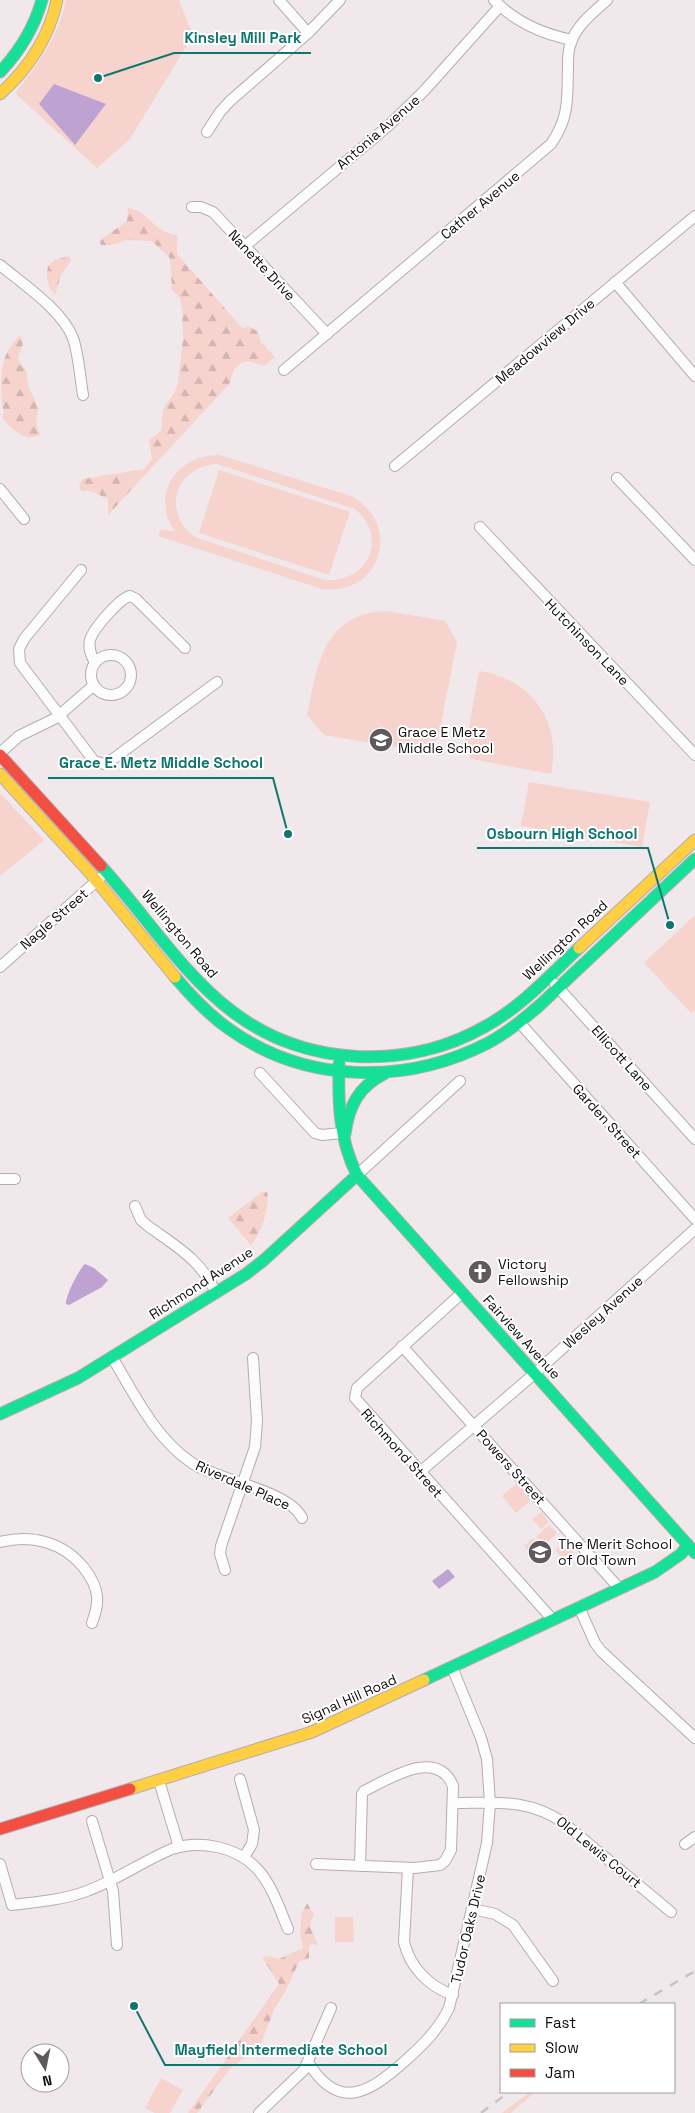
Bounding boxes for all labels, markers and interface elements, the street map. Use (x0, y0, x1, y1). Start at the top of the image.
callout: Kinsley Mill Park (174, 23, 311, 53)
text: Kinsley Mill Park (184, 28, 302, 47)
street label: Antonia Avenue (332, 91, 424, 173)
street label: Cather Avenue (437, 167, 523, 243)
street label: Nanette Drive (225, 226, 299, 304)
street label: Meadowview Drive (492, 294, 598, 388)
street label: Hutchinson Lane (541, 595, 633, 689)
place label: Grace E Metz Middle School (398, 723, 493, 757)
school or university icon: Grace E Metz Middle School (368, 727, 394, 753)
callout: Grace E. Metz Middle School (48, 748, 273, 778)
text: Grace E. Metz Middle School (59, 753, 263, 772)
callout: Osbourn High School (477, 818, 648, 848)
text: Osbourn High School (487, 824, 637, 843)
street label: Nagle Street (16, 885, 92, 953)
street label: Wellington Road (138, 886, 222, 982)
street label: Wellington Road (519, 896, 611, 984)
street label: Ellicott Lane (588, 1021, 656, 1095)
street label: Garden Street (569, 1080, 645, 1162)
street label: Richmond Avenue (146, 1243, 256, 1323)
place label: Victory Fellowship (498, 1255, 569, 1289)
church icon: Victory Fellowship (467, 1259, 493, 1285)
street label: Wesley Avenue (559, 1272, 647, 1352)
street label: Fairview Avenue (479, 1291, 565, 1383)
street label: Richmond Street (357, 1405, 447, 1501)
street label: Powers Street (473, 1426, 549, 1508)
street label: Riverdale Place (193, 1456, 293, 1514)
place label: The Merit School of Old Town (558, 1535, 672, 1569)
school or university icon: The Merit School of Old Town (527, 1539, 553, 1565)
street label: Signal Hill Road (299, 1670, 399, 1728)
street label: Old Lewis Court (553, 1812, 645, 1892)
street label: Tudor Oaks Drive (447, 1873, 489, 1985)
legend (500, 2003, 675, 2093)
text: Fast (545, 2013, 576, 2032)
callout: Mayfield Intermediate School (165, 2035, 398, 2065)
text: Slow (545, 2038, 579, 2057)
text: Mayfield Intermediate School (175, 2040, 387, 2059)
north arrow (20, 2043, 70, 2093)
text: Jam (545, 2063, 575, 2082)
text: N (41, 2071, 53, 2090)

